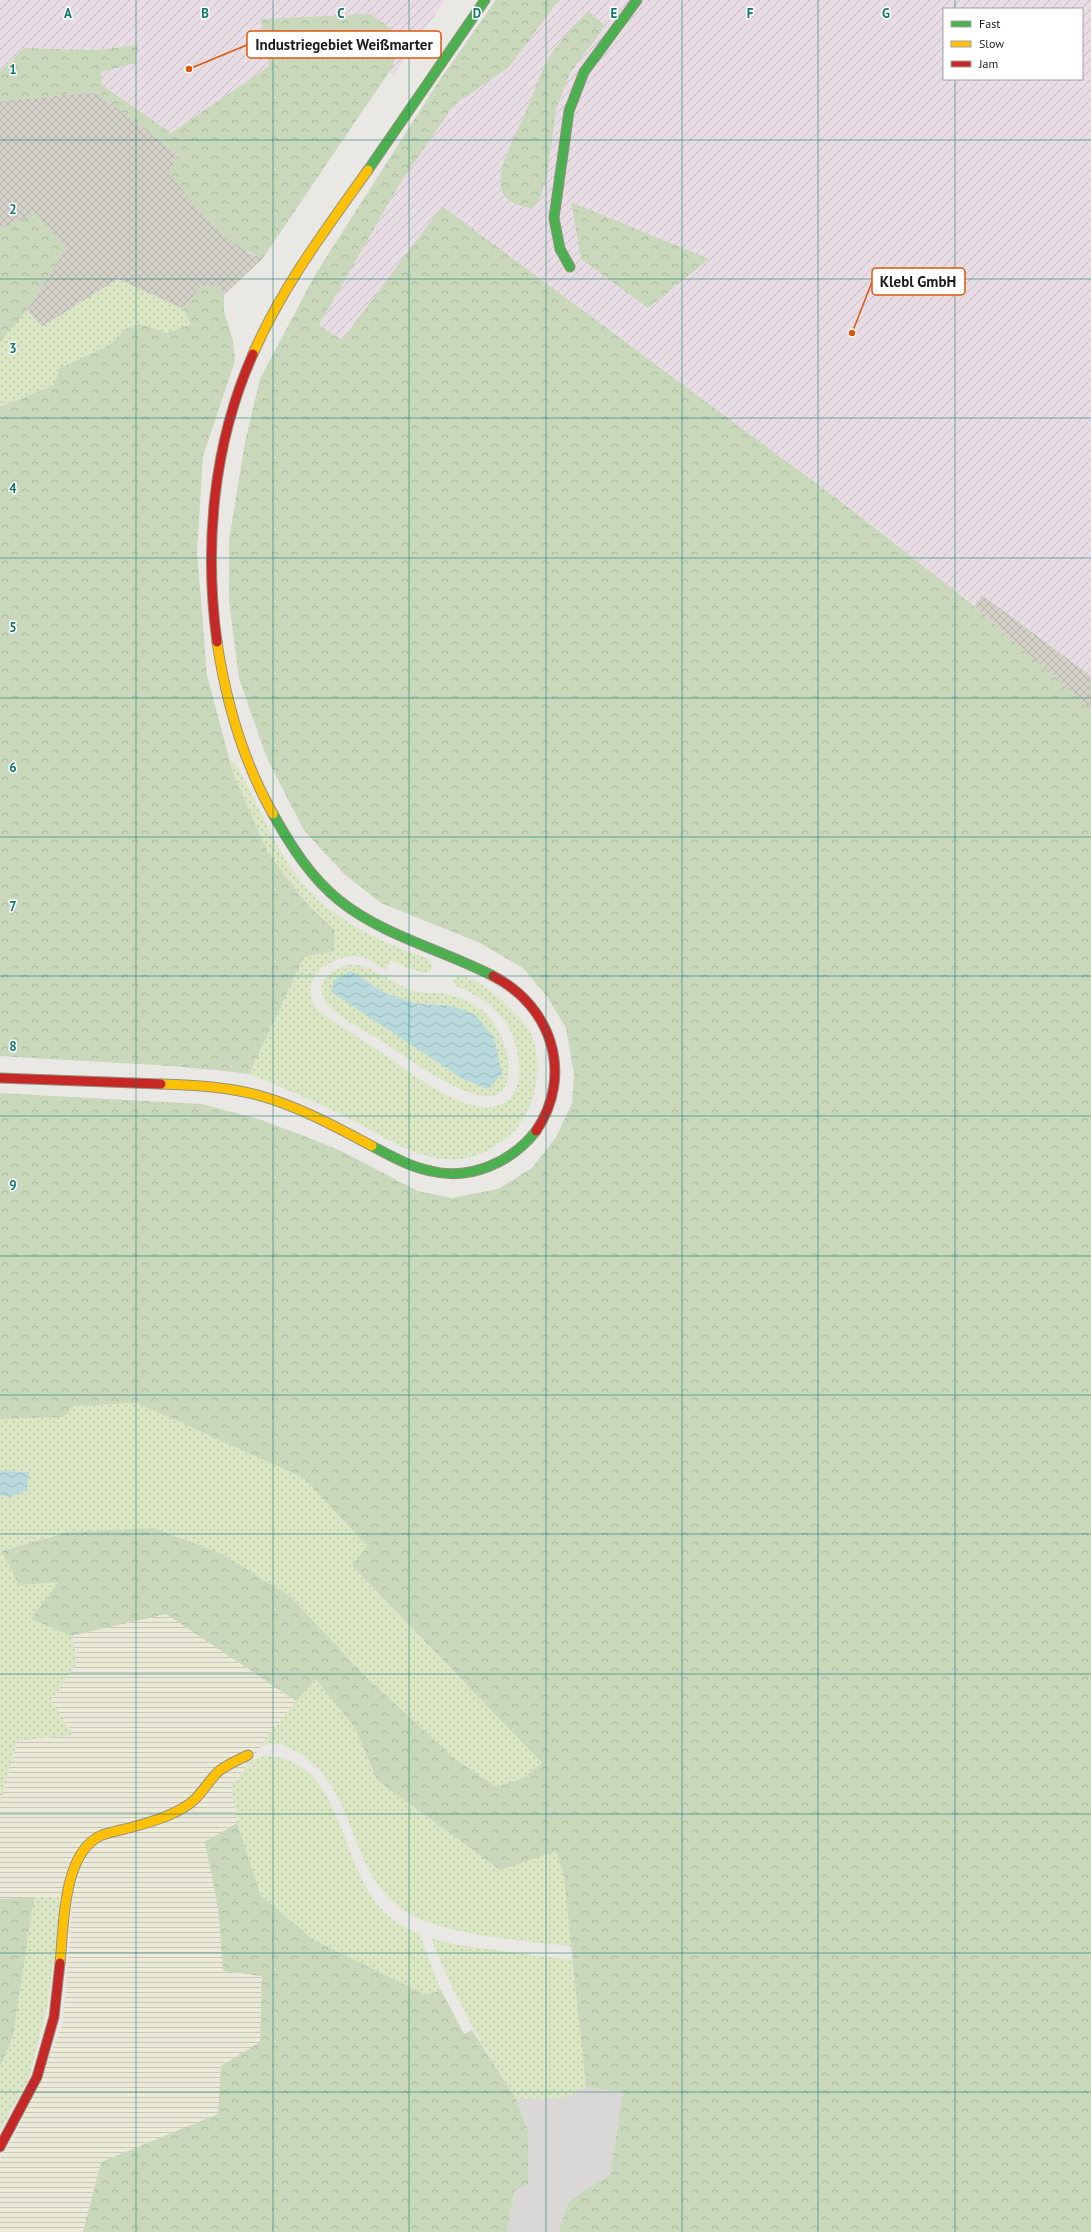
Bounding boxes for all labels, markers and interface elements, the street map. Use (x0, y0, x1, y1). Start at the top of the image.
text: A (64, 5, 72, 22)
text: B (201, 5, 209, 22)
text: C (337, 5, 345, 22)
text: D (473, 5, 481, 22)
text: E (611, 5, 618, 22)
text: F (747, 5, 754, 22)
text: G (882, 5, 890, 22)
legend (943, 8, 1083, 80)
text: Fast (979, 16, 1000, 31)
callout: Industriegebiet Weißmarter (247, 31, 441, 58)
text: Industriegebiet Weißmarter (255, 35, 434, 54)
text: Slow (979, 36, 1004, 51)
text: Jam (978, 56, 998, 71)
text: 1 (9, 61, 17, 78)
text: 2 (9, 201, 17, 218)
callout: Klebl GmbH (872, 268, 965, 295)
text: Klebl GmbH (880, 272, 956, 291)
text: 3 (9, 340, 17, 357)
text: 4 (9, 480, 17, 497)
text: 5 (9, 619, 17, 636)
text: 6 (9, 759, 17, 776)
text: 7 (9, 898, 17, 915)
text: 8 (9, 1038, 17, 1055)
text: 9 (9, 1177, 17, 1194)

